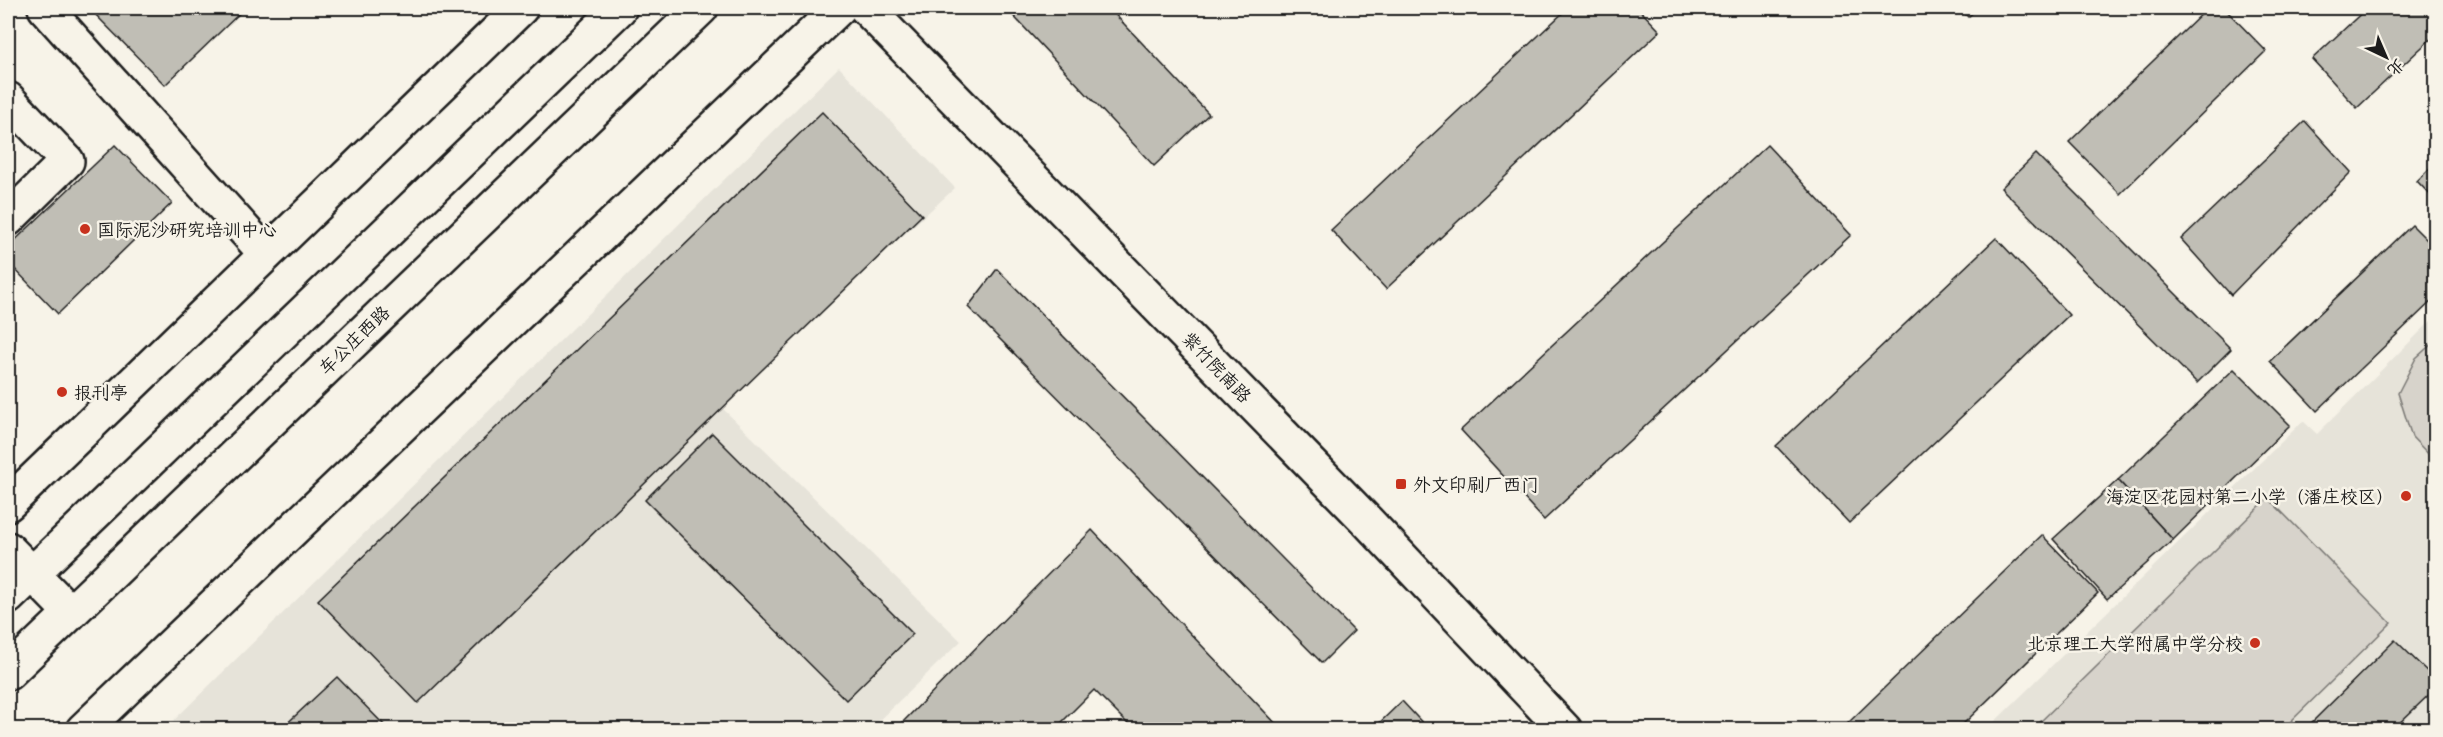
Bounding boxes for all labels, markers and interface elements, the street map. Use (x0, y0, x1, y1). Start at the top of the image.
north arrow (2356, 27, 2416, 87)
text: 北 (2383, 54, 2410, 81)
place label: 国际泥沙研究培训中心 (97, 217, 277, 242)
marker: 国际泥沙研究培训中心 (78, 222, 92, 236)
street label: 车公庄西路 (313, 300, 395, 380)
street label: 紫竹院南路 (1177, 326, 1257, 408)
place label: 报刊亭 (74, 380, 128, 405)
marker: 报刊亭 (55, 385, 69, 399)
place label: 外文印刷厂西门 (1413, 472, 1539, 497)
marker: 外文印刷厂西门 (1394, 477, 1408, 491)
place label: 海淀区花园村第二小学（潘庄校区） (2106, 484, 2394, 509)
marker: 海淀区花园村第二小学（潘庄校区） (2399, 489, 2413, 503)
place label: 北京理工大学附属中学分校 (2027, 631, 2243, 656)
marker: 北京理工大学附属中学分校 (2248, 636, 2262, 650)

